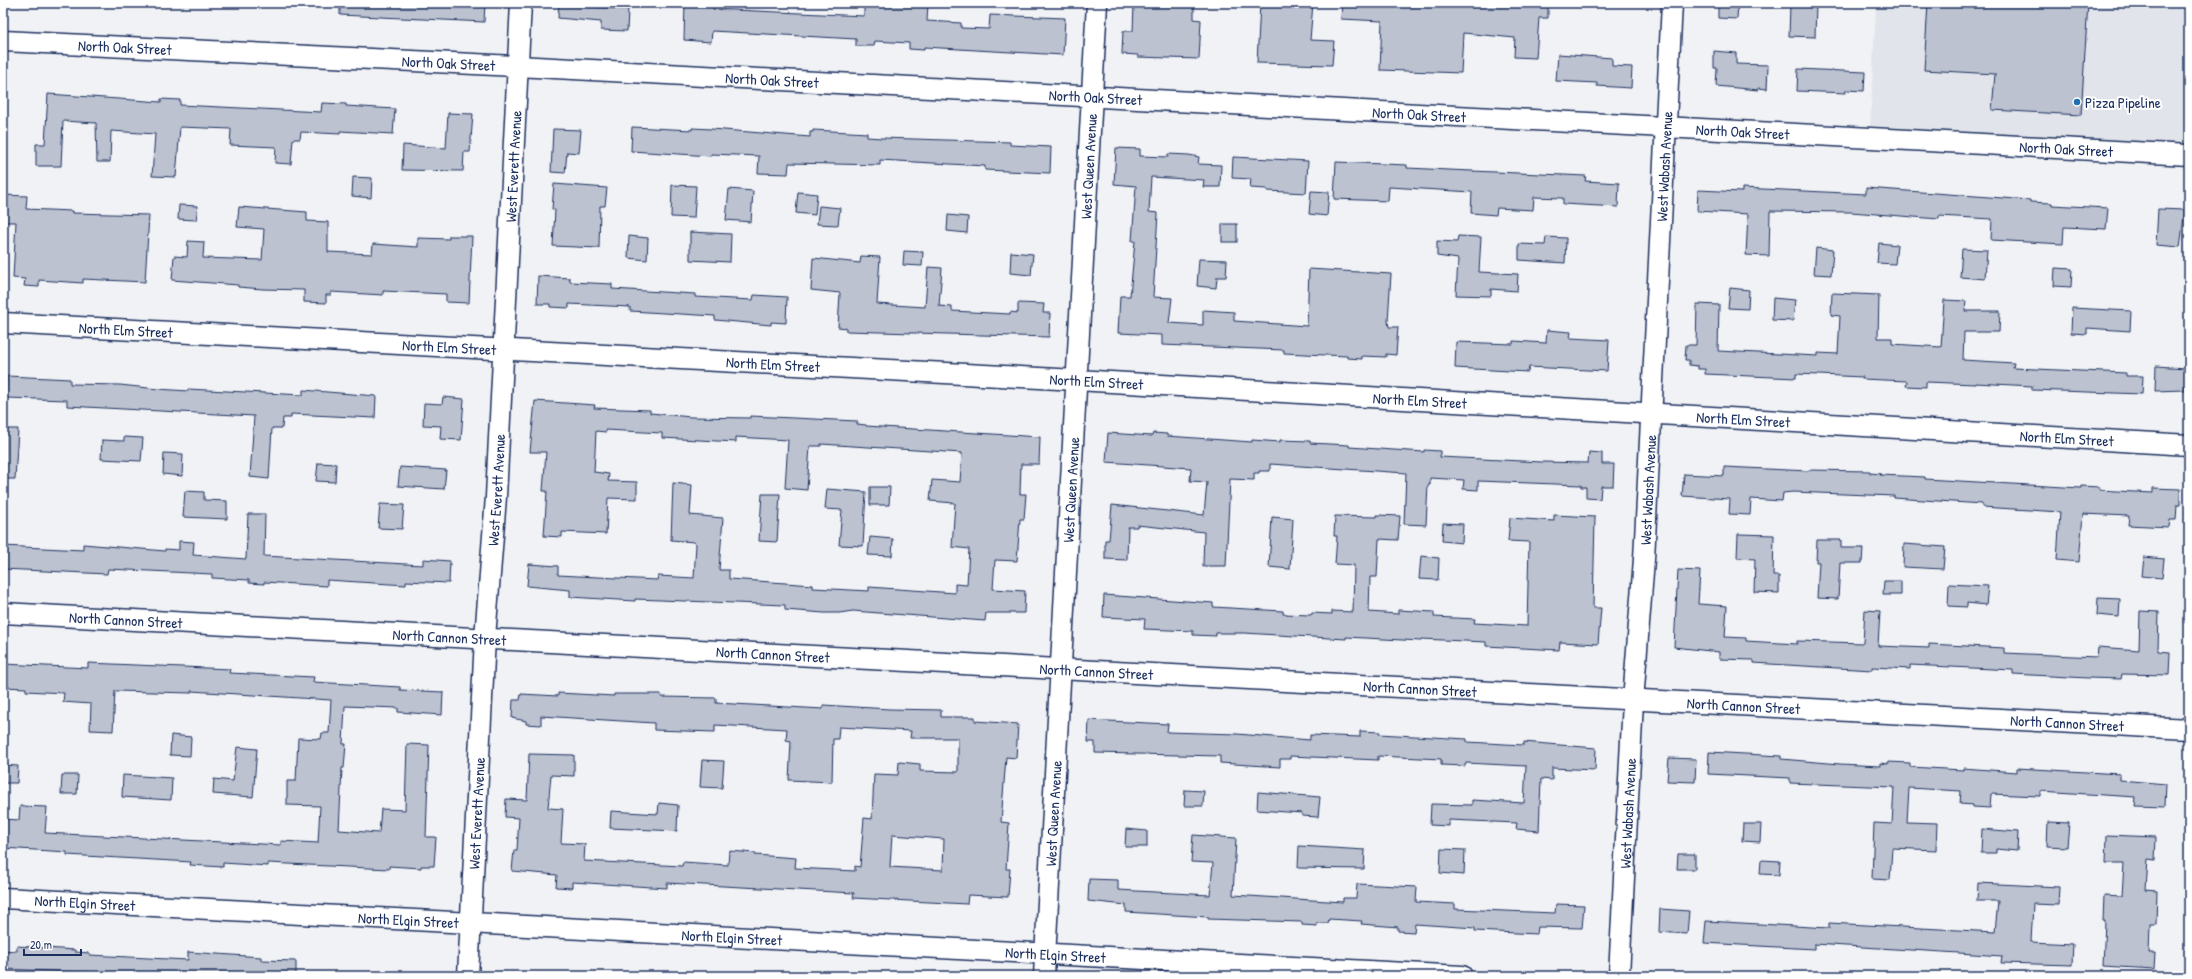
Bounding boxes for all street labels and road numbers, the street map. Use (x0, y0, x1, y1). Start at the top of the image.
street label: North Oak Street (78, 34, 173, 60)
street label: North Oak Street (401, 50, 497, 75)
street label: North Oak Street (725, 67, 820, 93)
street label: North Oak Street (1048, 84, 1144, 110)
street label: North Oak Street (1372, 101, 1467, 127)
street label: West Everett Avenue (499, 110, 526, 223)
street label: West Wabash Avenue (1651, 111, 1677, 222)
street label: West Queen Avenue (1075, 113, 1101, 220)
street label: North Oak Street (1695, 118, 1791, 144)
street label: North Oak Street (2019, 135, 2114, 161)
street label: North Elm Street (78, 317, 174, 343)
street label: North Elm Street (402, 334, 498, 360)
street label: North Elm Street (725, 351, 821, 377)
street label: North Elm Street (1049, 368, 1145, 394)
street label: North Elm Street (1372, 387, 1468, 413)
street label: North Elm Street (1696, 406, 1792, 432)
street label: North Elm Street (2019, 425, 2115, 451)
street label: West Everett Avenue (482, 433, 510, 547)
street label: West Wabash Avenue (1634, 434, 1661, 546)
street label: West Queen Avenue (1057, 436, 1084, 543)
street label: North Cannon Street (68, 606, 184, 633)
street label: North Cannon Street (392, 623, 508, 650)
street label: North Cannon Street (716, 640, 831, 667)
street label: North Cannon Street (1039, 658, 1155, 685)
street label: North Cannon Street (1363, 675, 1478, 702)
street label: North Cannon Street (1686, 692, 1802, 719)
street label: North Cannon Street (2010, 709, 2125, 736)
street label: West Everett Avenue (463, 757, 489, 870)
street label: West Wabash Avenue (1614, 757, 1641, 869)
street label: West Queen Avenue (1040, 760, 1066, 867)
street label: North Elgin Street (34, 889, 137, 916)
street label: North Elgin Street (358, 907, 460, 933)
street label: North Elgin Street (681, 924, 784, 950)
street label: North Elgin Street (1005, 941, 1107, 967)

